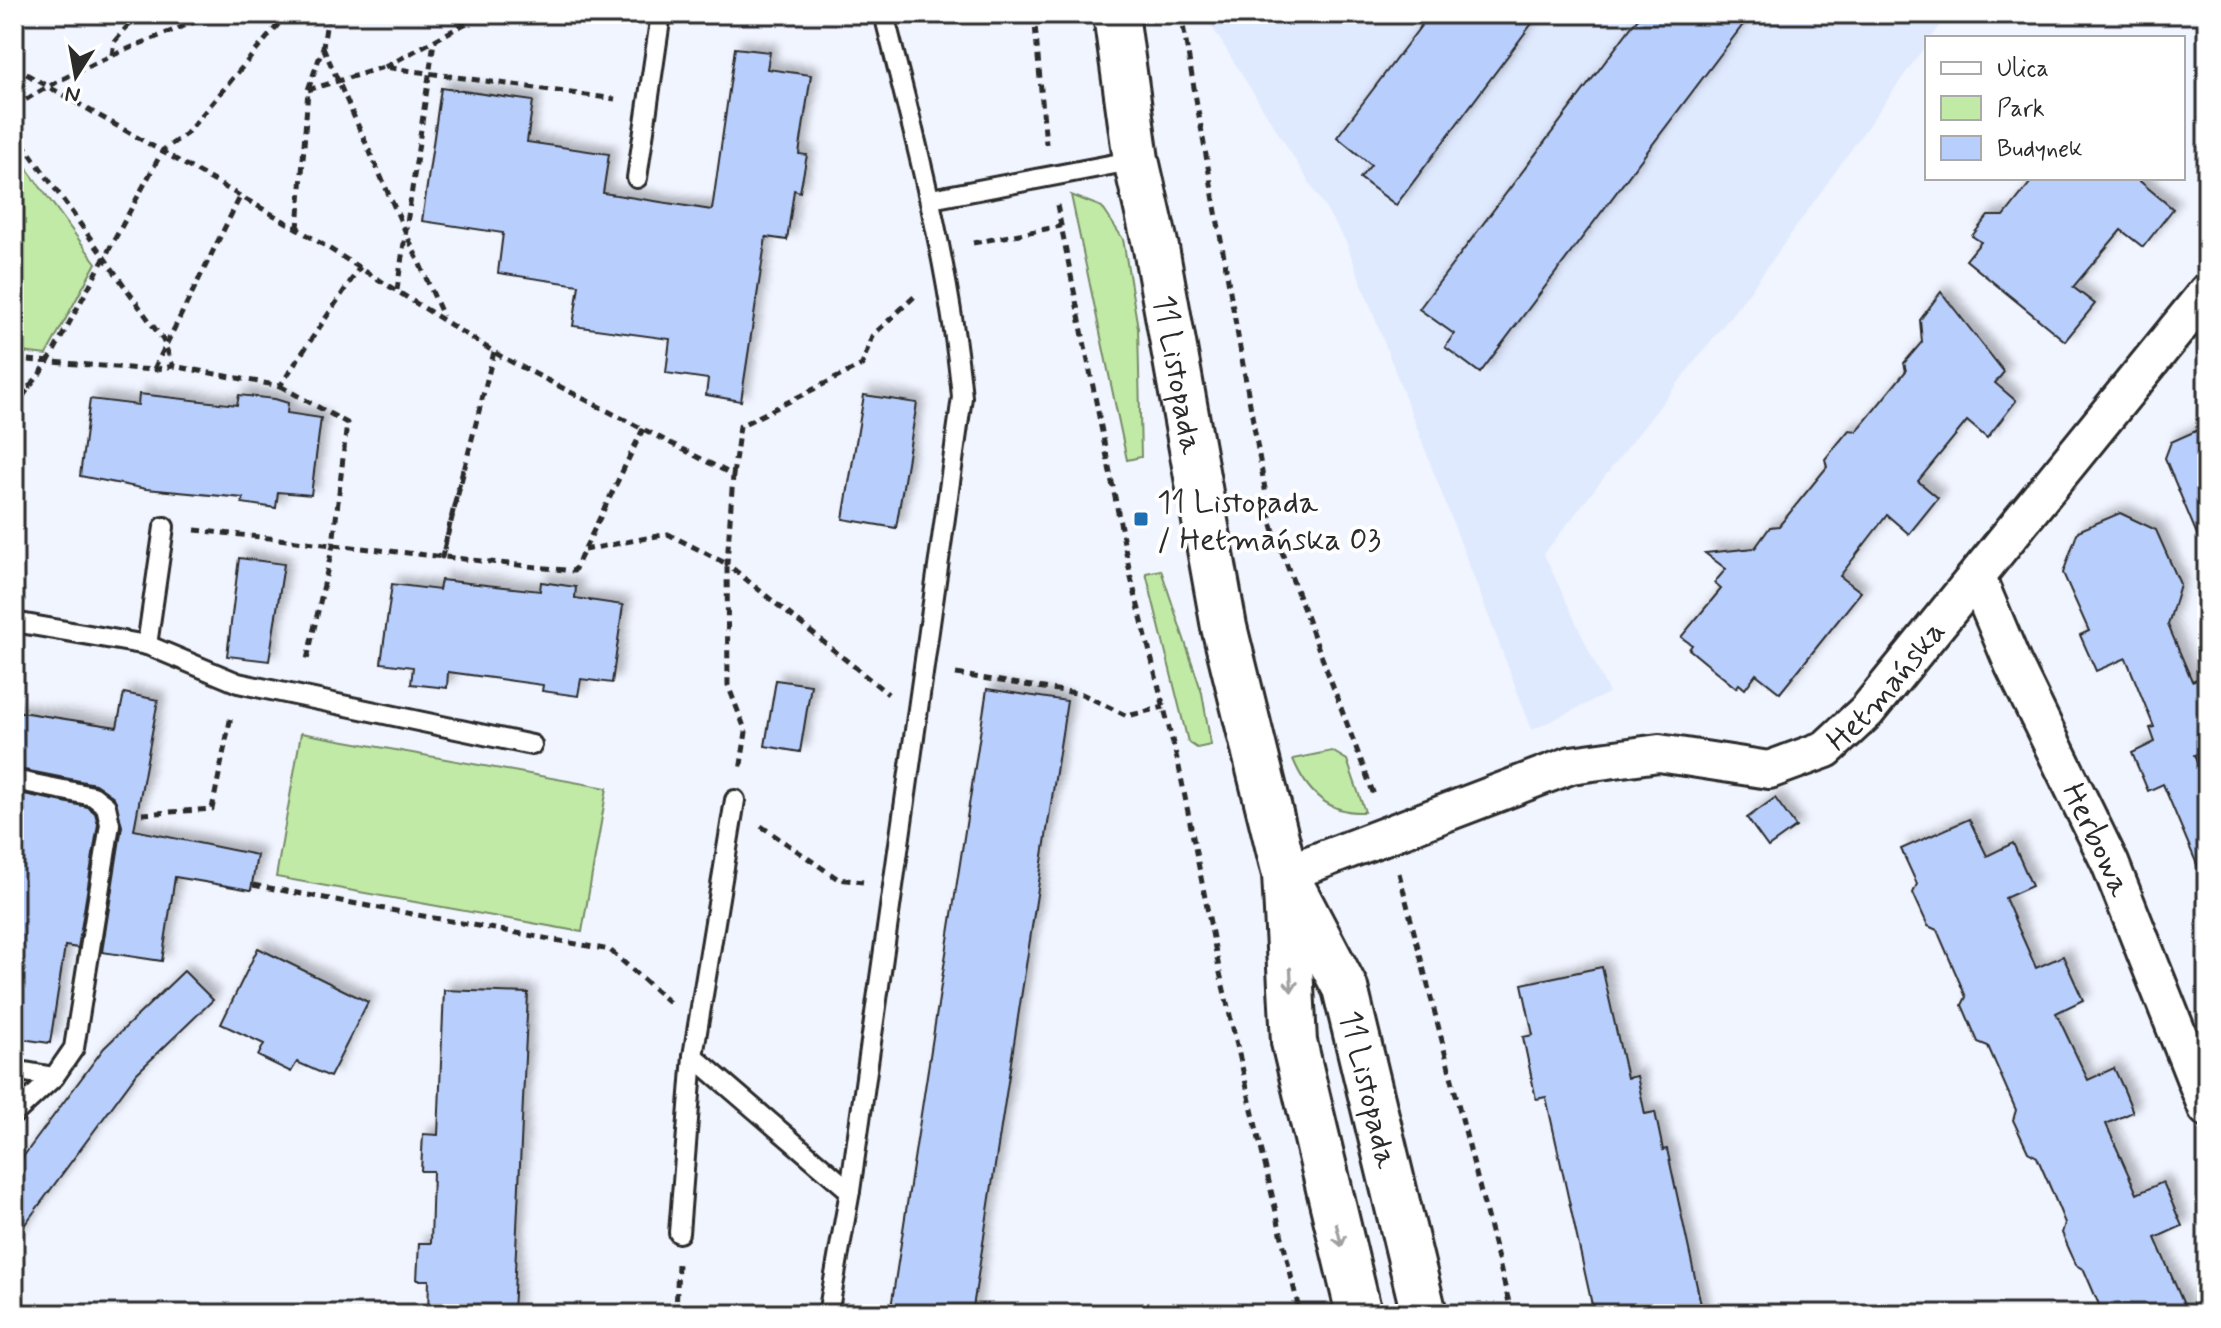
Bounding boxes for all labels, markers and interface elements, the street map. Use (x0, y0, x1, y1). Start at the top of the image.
north arrow (36, 36, 116, 116)
legend (1925, 36, 2185, 180)
text: Ulica (1997, 54, 2049, 85)
text: N (63, 79, 82, 109)
text: Park (1997, 94, 2045, 125)
text: Budynek (1997, 134, 2083, 165)
street label: 11 Listopada (1142, 292, 1212, 459)
place label: 11 Listopada / Hetmańska 03 (1157, 482, 1381, 561)
marker: 11 Listopada / Hetmańska 03 (1132, 510, 1150, 528)
street label: Hetmańska (1818, 612, 1955, 762)
street label: Herbowa (2051, 776, 2140, 904)
one-way arrow (1283, 966, 1298, 993)
street label: 11 Listopada (1328, 1006, 1407, 1173)
one-way arrow (1333, 1221, 1348, 1247)

